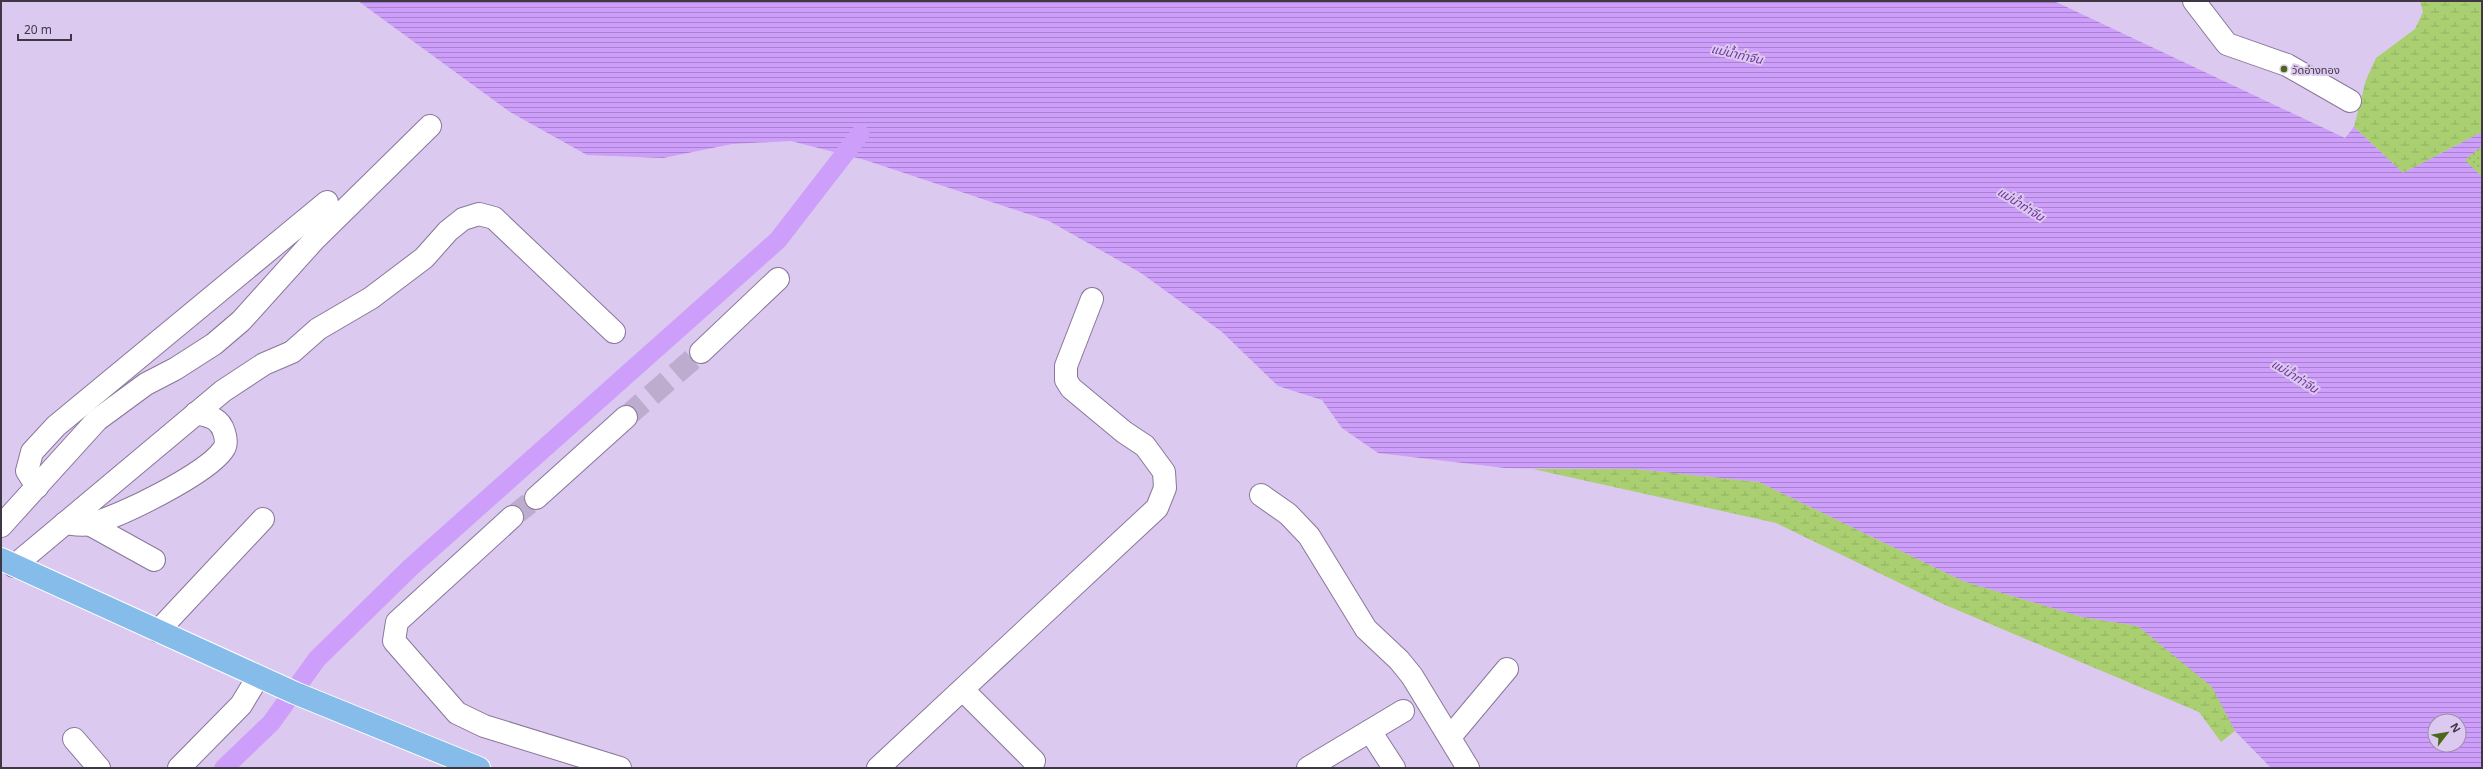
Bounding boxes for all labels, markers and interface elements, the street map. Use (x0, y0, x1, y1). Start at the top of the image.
scale bar (18, 16, 71, 42)
text: 20 m (24, 21, 52, 38)
water label: แม่น้ำท่าจีน (1710, 40, 1765, 68)
place label: วัดอ่างทอง (2292, 62, 2340, 77)
marker: วัดอ่างทอง (2279, 64, 2289, 74)
water label: แม่น้ำท่าจีน (1994, 183, 2048, 225)
water label: แม่น้ำท่าจีน (2268, 355, 2322, 397)
north arrow (2427, 713, 2467, 753)
text: N (2447, 720, 2465, 735)

